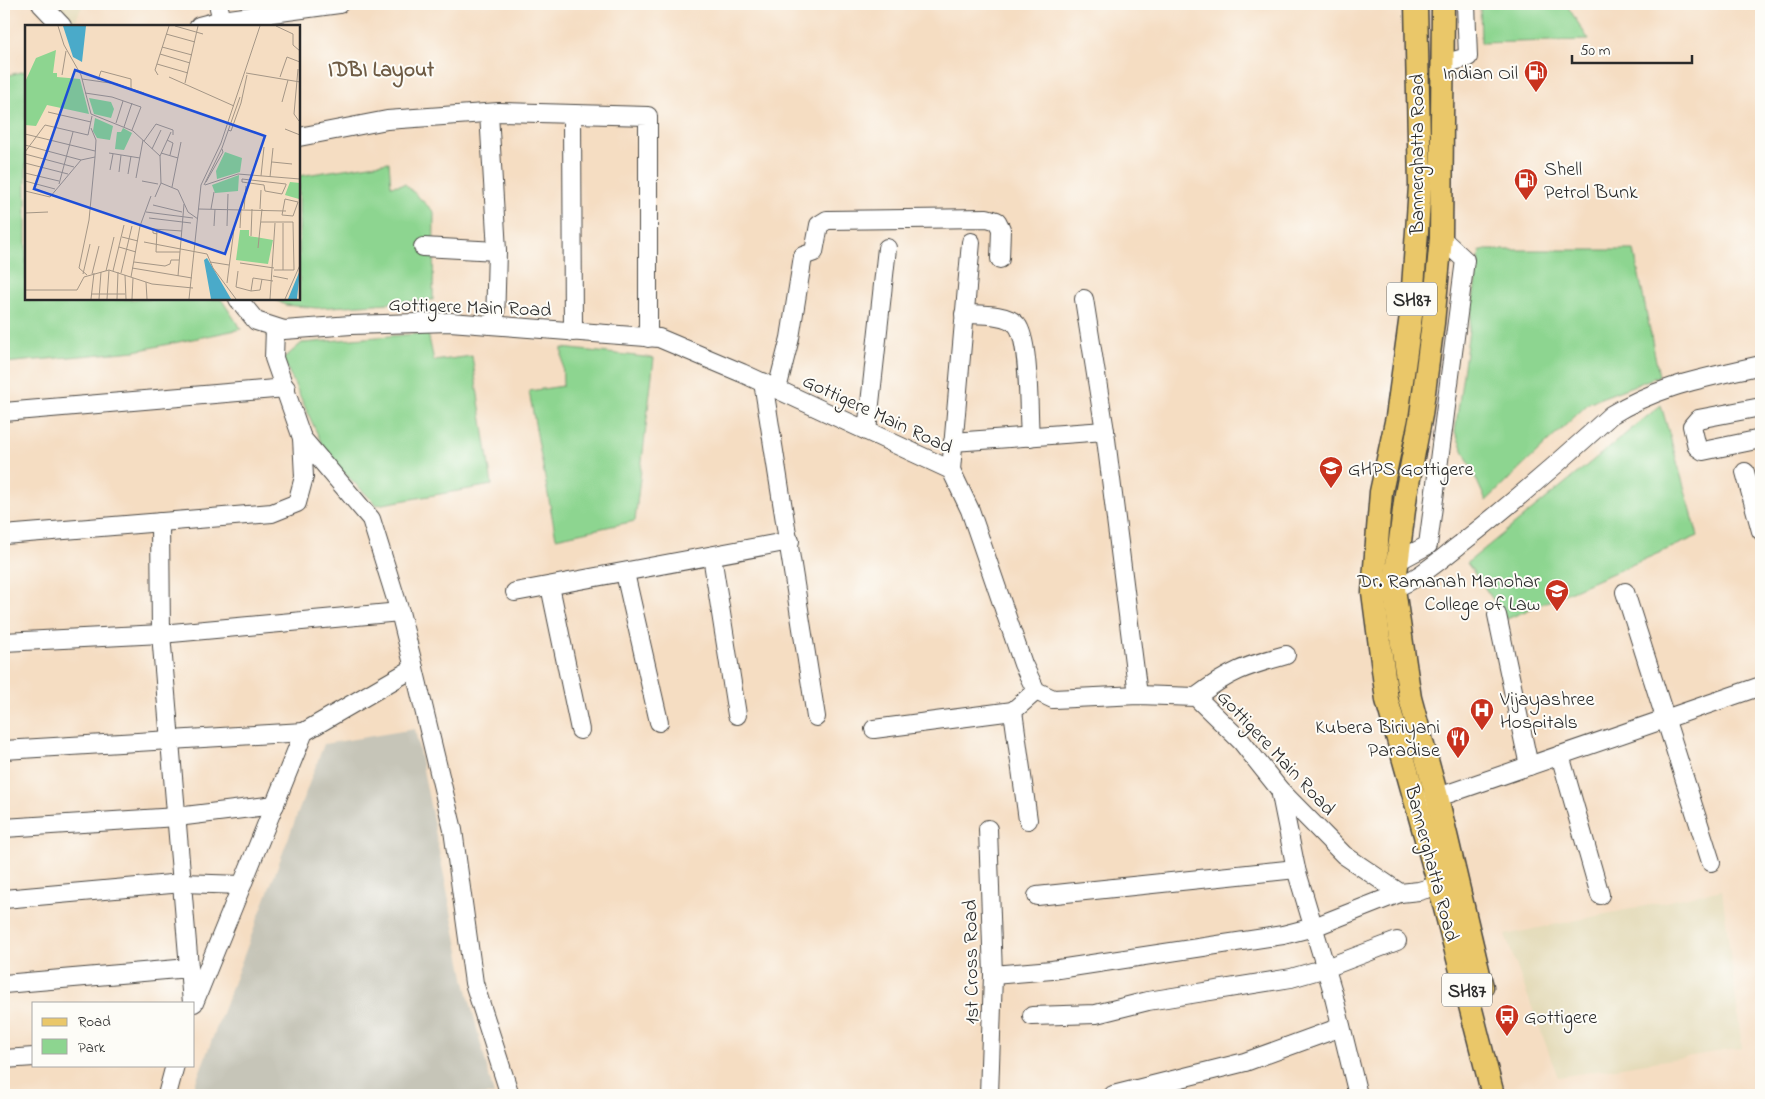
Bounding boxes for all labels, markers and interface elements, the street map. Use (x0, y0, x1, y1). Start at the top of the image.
inset map (25, 25, 300, 300)
scale bar (1572, 32, 1692, 64)
text: 50 m (1580, 40, 1611, 62)
district label: IDBI Layout (328, 56, 435, 88)
fuel station icon: Indian Oil (1523, 59, 1549, 93)
place label: Indian Oil (1443, 60, 1518, 89)
street label: Bannerghatta Road (1404, 74, 1434, 235)
place label: Shell Petrol Bunk (1544, 156, 1638, 208)
fuel station icon: Shell Petrol Bunk (1513, 167, 1539, 201)
road number: SH87 (1387, 282, 1437, 316)
street label: Gottigere Main Road (388, 291, 552, 327)
street label: Gottigere Main Road (797, 368, 957, 464)
school or university icon: GHPS Gottigere (1318, 455, 1344, 489)
place label: GHPS Gottigere (1348, 456, 1474, 486)
place label: Dr. Ramanah Manohar College of Law (1357, 568, 1541, 621)
school or university icon: Dr. Ramanah Manohar College of Law (1544, 578, 1570, 612)
street label: Gottigere Main Road (1208, 684, 1341, 824)
place label: Vijayashree Hospitals (1499, 686, 1595, 738)
hospital icon: Vijayashree Hospitals (1469, 697, 1495, 731)
place label: Kubera Biriyani Paradise (1315, 714, 1440, 766)
restaurant icon: Kubera Biriyani Paradise (1445, 725, 1471, 759)
street label: Bannerghatta Road (1395, 781, 1465, 945)
street label: 1st Cross Road (957, 899, 988, 1025)
road number: SH87 (1442, 974, 1492, 1006)
legend (32, 1002, 195, 1066)
bus stop icon: Gottigere (1494, 1003, 1520, 1037)
place label: Gottigere (1524, 1004, 1597, 1034)
text: Road (78, 1011, 111, 1033)
text: Park (78, 1037, 106, 1059)

